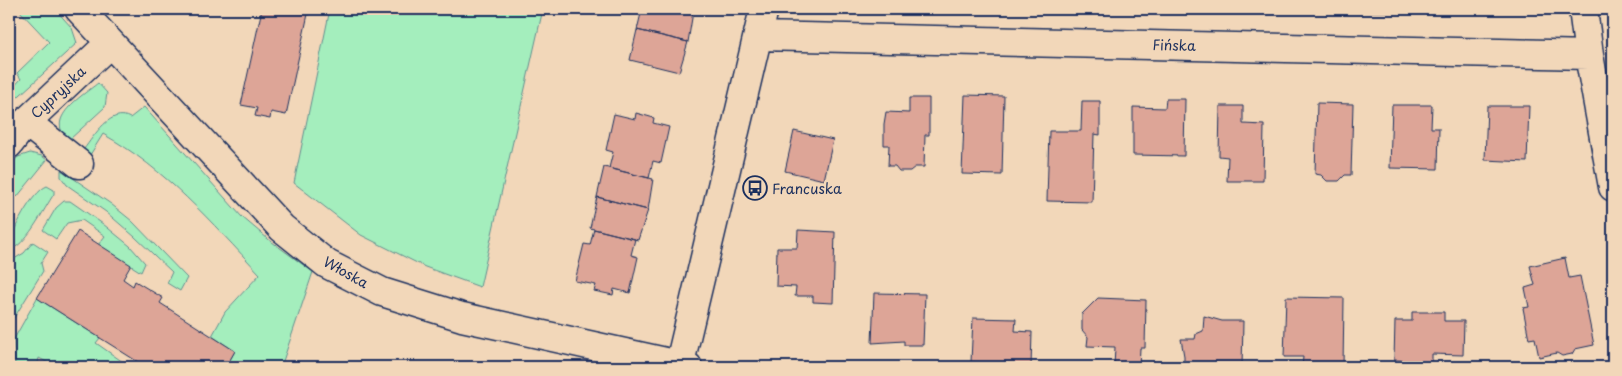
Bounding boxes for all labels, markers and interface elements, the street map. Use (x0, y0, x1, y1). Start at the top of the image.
street label: Fińska (1152, 34, 1196, 56)
street label: Cypryjska (26, 61, 91, 123)
bus stop icon: Francuska (742, 175, 768, 201)
place label: Francuska (772, 178, 842, 199)
street label: Włoska (320, 251, 373, 293)

